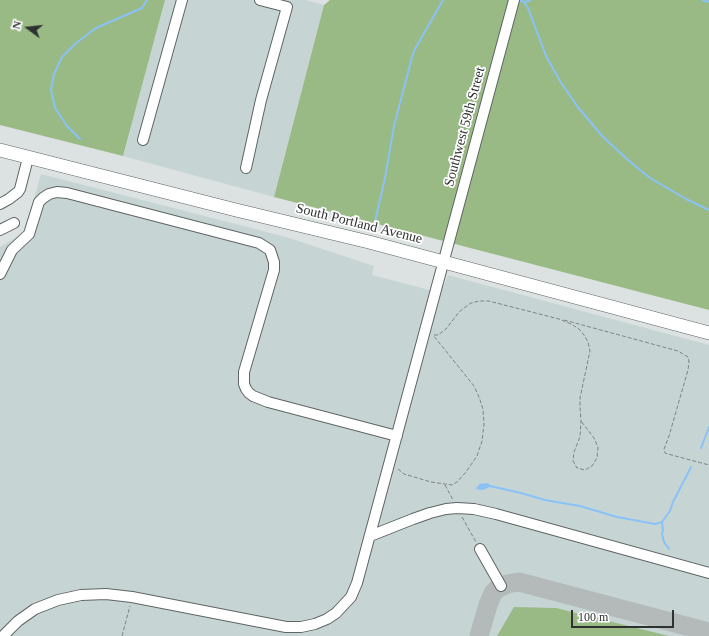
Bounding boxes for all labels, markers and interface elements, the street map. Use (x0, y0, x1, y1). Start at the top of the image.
north arrow (8, 8, 48, 48)
text: N (10, 20, 23, 30)
street label: Southwest 59th Street (441, 65, 489, 189)
street label: South Portland Avenue (294, 200, 424, 248)
scale bar (573, 602, 676, 628)
text: 100 m (578, 610, 608, 624)

